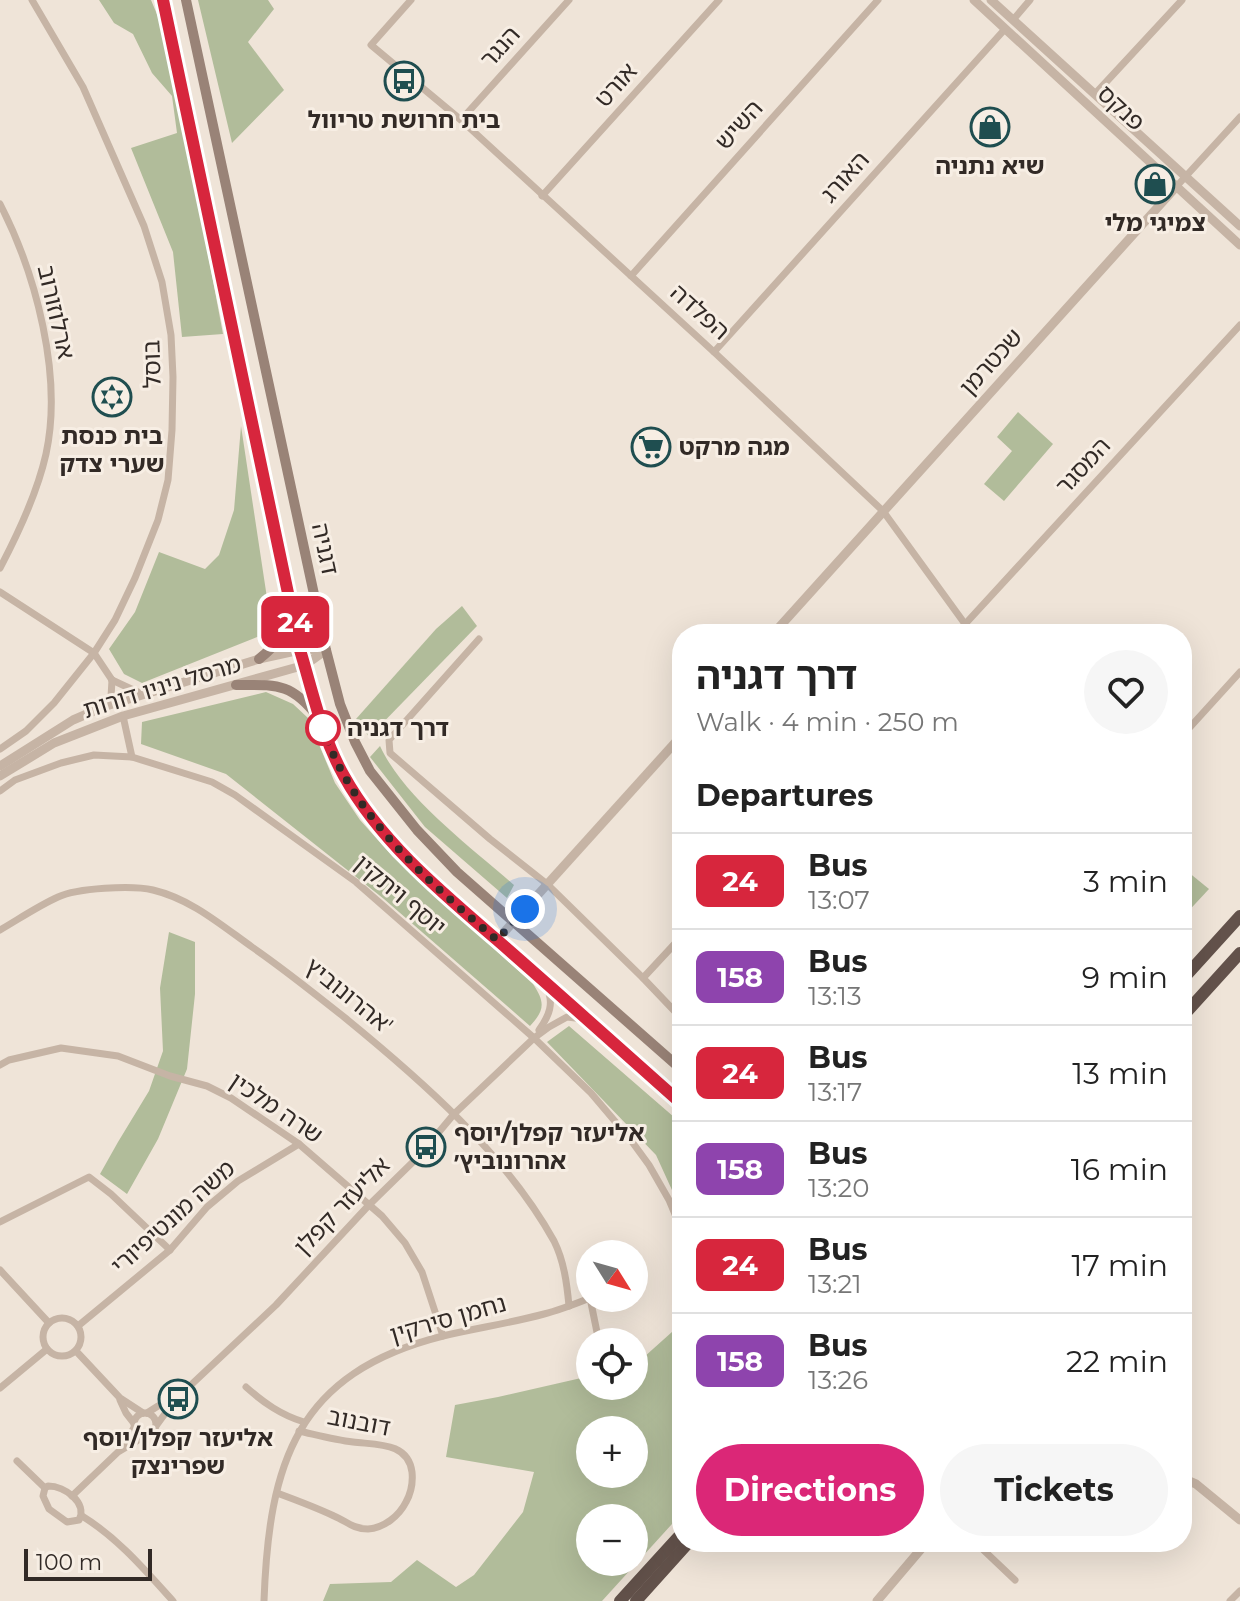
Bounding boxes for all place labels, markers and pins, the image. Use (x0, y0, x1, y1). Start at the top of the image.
bus stop icon: בית חרושת טריוול (383, 60, 425, 102)
place label: בית חרושת טריוול (308, 105, 500, 134)
shop icon: שיא נתניה (969, 106, 1011, 148)
place label: שיא נתניה (935, 151, 1045, 180)
shop icon: צמיגי מלי (1134, 163, 1176, 205)
place label: צמיגי מלי (1104, 208, 1206, 237)
synagogue icon: בית כנסת שערי צדק (91, 376, 133, 418)
place label: בית כנסת שערי צדק (59, 421, 165, 478)
supermarket icon: מגה מרקט (630, 426, 672, 468)
place label: מגה מרקט (679, 432, 790, 461)
marker: דרך דגניה (306, 711, 340, 745)
place label: דרך דגניה (347, 713, 449, 742)
place label: אליעזר קפלן/יוסף אהרונוביץ׳ (454, 1118, 644, 1175)
bus stop icon: אליעזר קפלן/יוסף אהרונוביץ׳ (405, 1126, 447, 1168)
bus stop icon: אליעזר קפלן/יוסף שפרינצק (157, 1378, 199, 1420)
place label: אליעזר קפלן/יוסף שפרינצק (83, 1423, 273, 1480)

